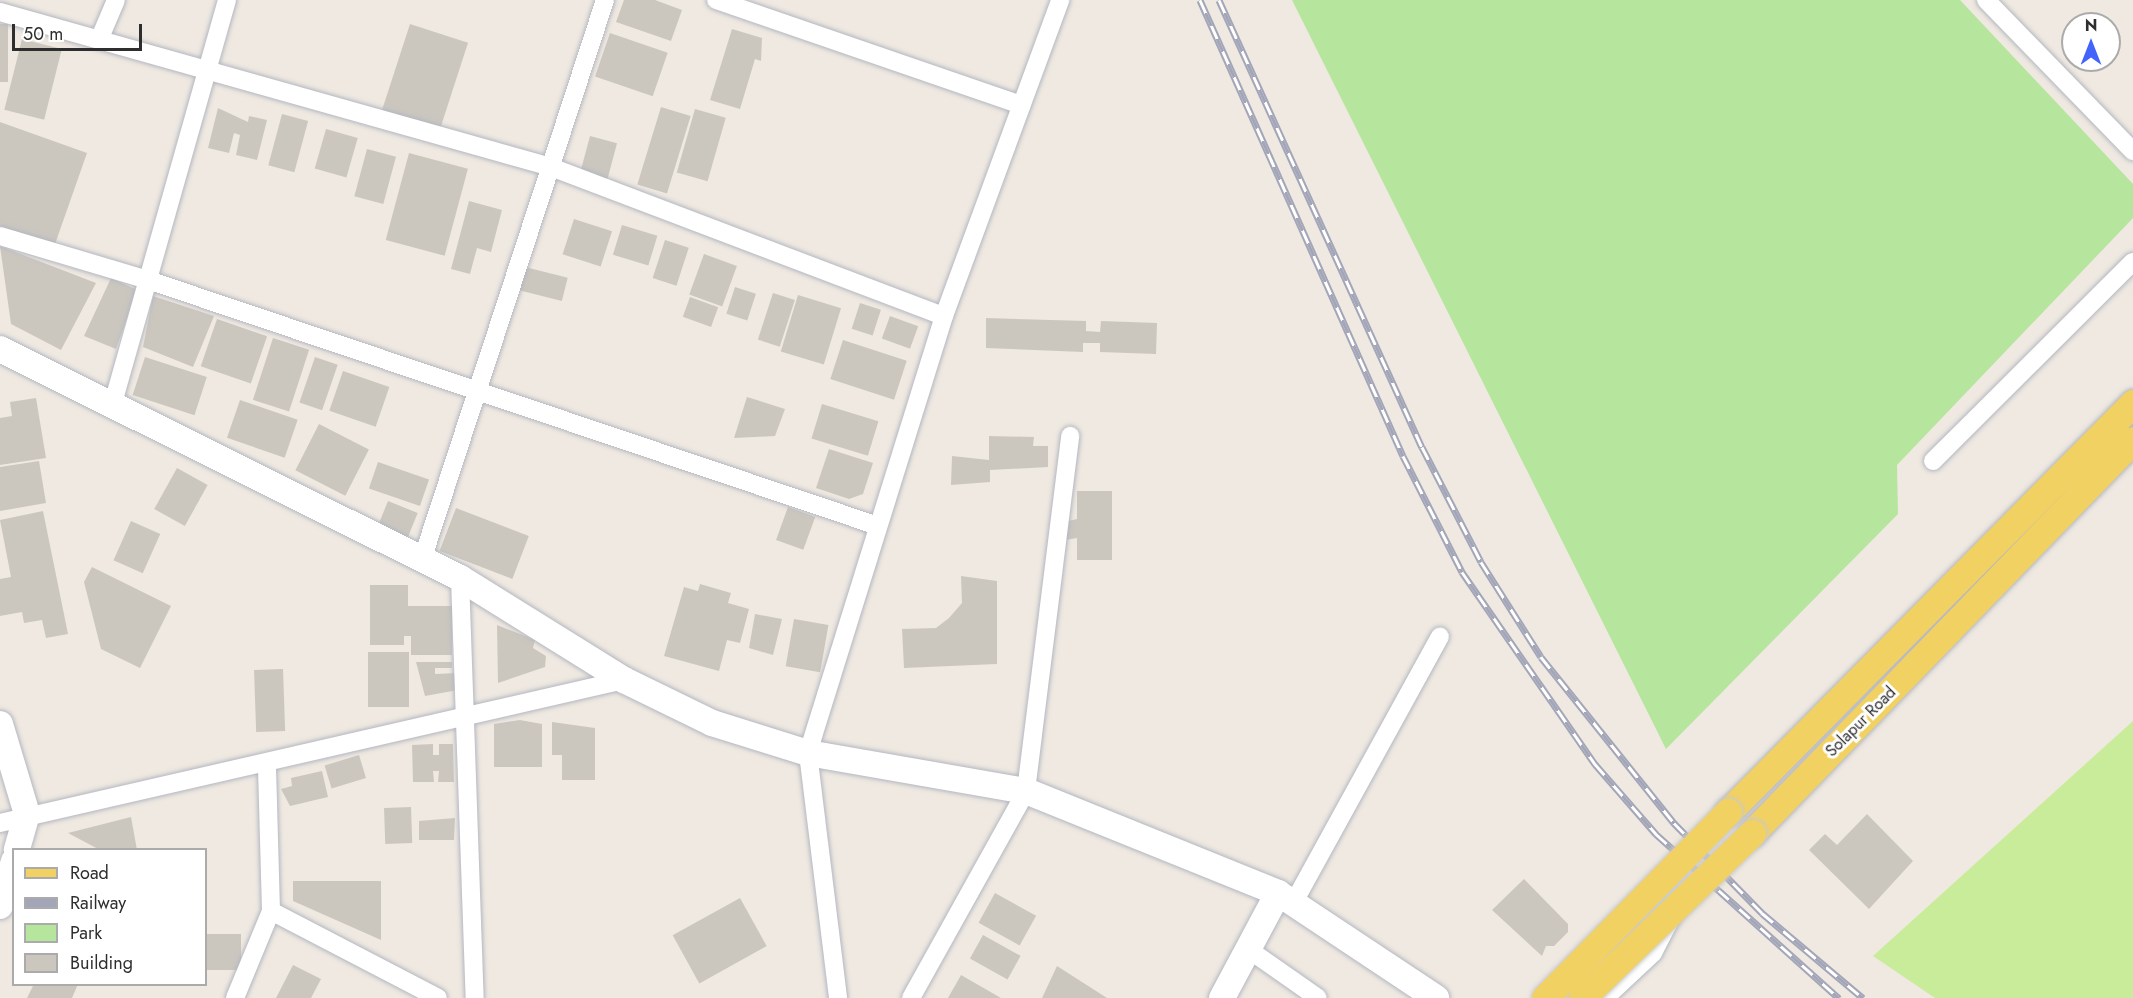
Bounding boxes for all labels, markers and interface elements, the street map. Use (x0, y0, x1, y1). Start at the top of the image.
scale bar (15, 12, 146, 50)
north arrow (2061, 12, 2121, 72)
text: N (2085, 14, 2097, 37)
text: 50 m (23, 21, 63, 47)
street label: Solapur Road (1822, 683, 1900, 761)
legend (12, 848, 207, 986)
text: Road (70, 860, 109, 886)
text: Railway (70, 890, 126, 916)
text: Park (70, 920, 102, 946)
text: Building (70, 950, 133, 976)

